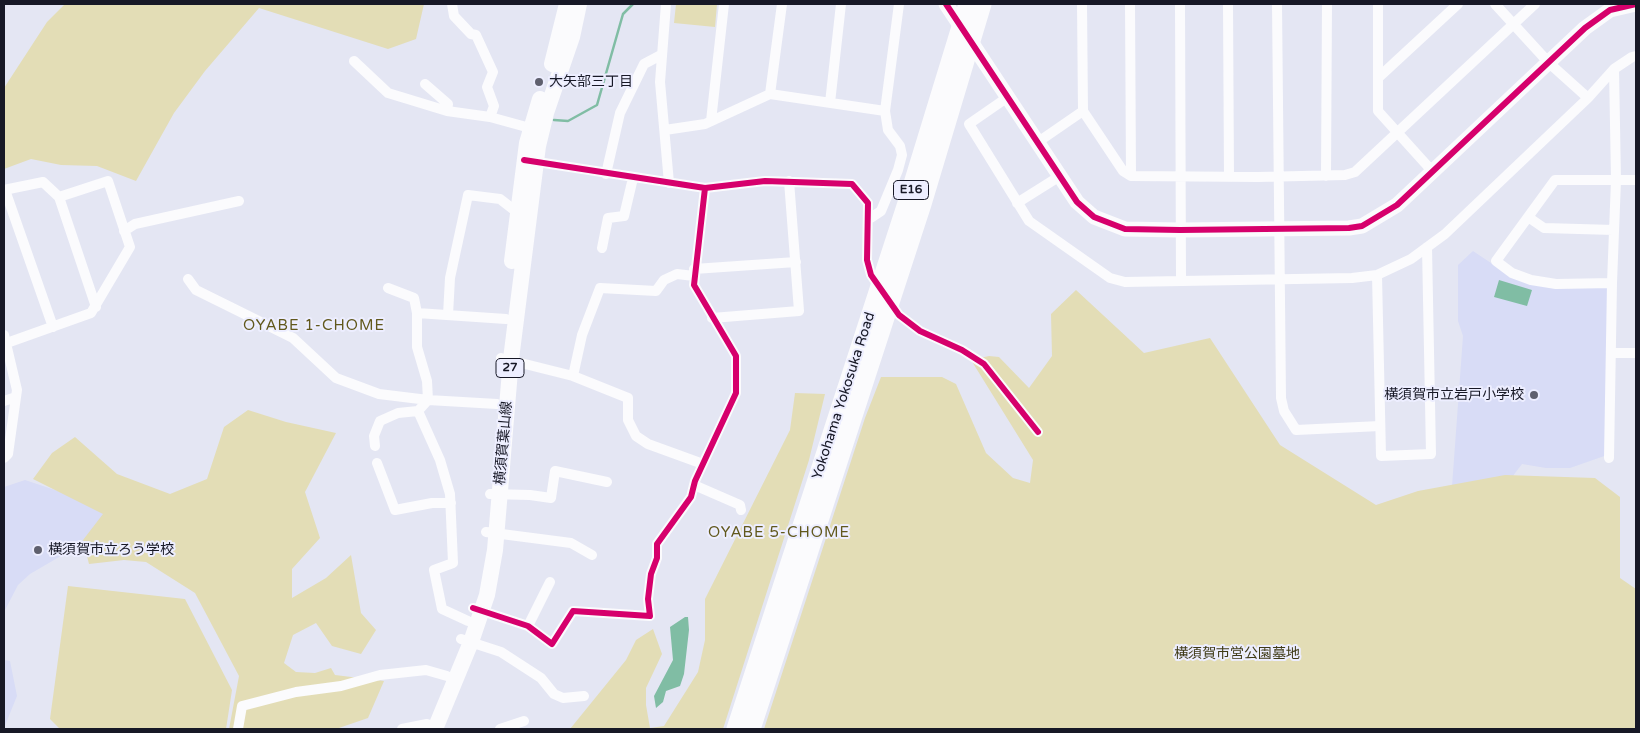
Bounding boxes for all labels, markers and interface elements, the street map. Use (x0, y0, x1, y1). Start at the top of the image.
place label: 大矢部三丁目 (549, 74, 633, 90)
marker: 大矢部三丁目 (533, 76, 545, 88)
road number: E16 (894, 180, 928, 200)
street label: Yokohama Yokosuka Road (809, 310, 879, 482)
district label: OYABE 1-CHOME (241, 317, 387, 335)
road number: 27 (496, 358, 524, 378)
place label: 横須賀市立岩戸小学校 (1384, 387, 1524, 403)
marker: 横須賀市立岩戸小学校 (1528, 389, 1540, 401)
street label: 横須賀葉山線 (492, 400, 516, 486)
district label: OYABE 5-CHOME (706, 524, 852, 542)
place label: 横須賀市立ろう学校 (48, 542, 174, 558)
marker: 横須賀市立ろう学校 (32, 544, 44, 556)
park label: 横須賀市営公園墓地 (1174, 646, 1300, 662)

